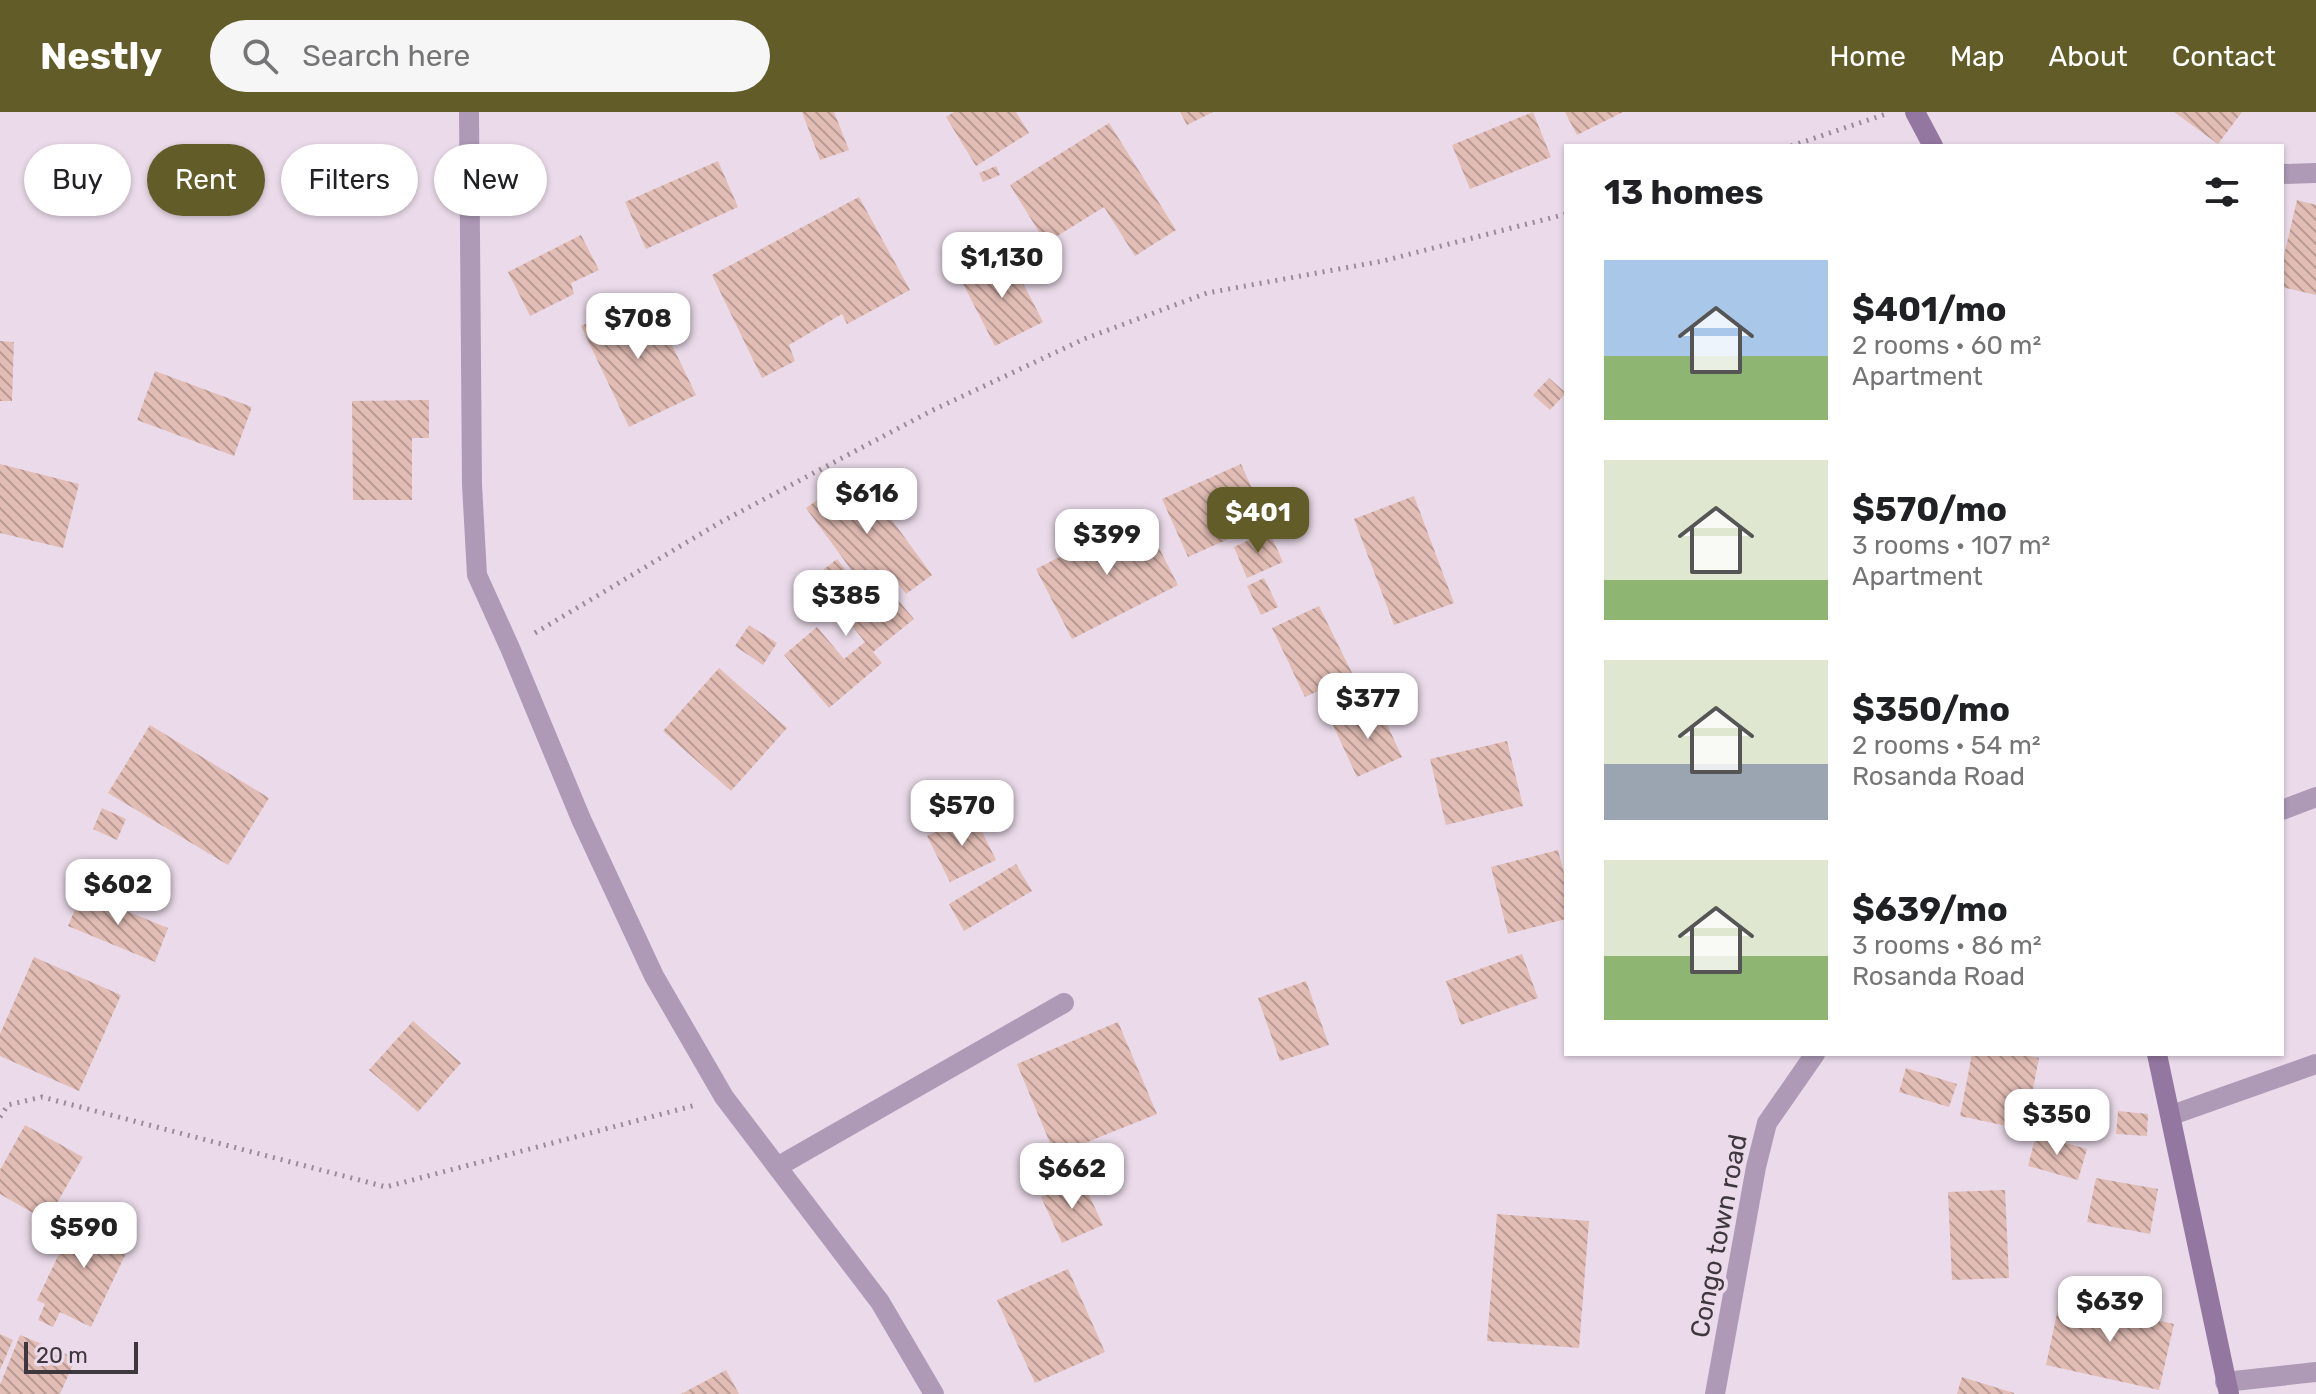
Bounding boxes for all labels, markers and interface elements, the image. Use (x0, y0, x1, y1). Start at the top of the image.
search box (210, 20, 770, 92)
text: Nestly (40, 33, 162, 79)
icon: search (238, 34, 282, 78)
text: Search here (302, 38, 470, 74)
text: Home (1829, 40, 1906, 73)
text: Map (1950, 40, 2004, 73)
text: About (2048, 40, 2128, 73)
text: Contact (2172, 40, 2276, 73)
chip: Buy (24, 144, 131, 216)
chip: Rent (147, 144, 265, 216)
chip: Filters (281, 144, 418, 216)
chip: New (434, 144, 547, 216)
icon: filters (2200, 170, 2244, 214)
text: 13 homes (1604, 172, 1764, 213)
pin: $1,130 (937, 232, 1067, 300)
text: $1,130 (960, 242, 1044, 273)
text: $401/mo (1852, 289, 2007, 330)
icon: home (1668, 292, 1764, 388)
pin: $708 (591, 293, 685, 361)
text: $708 (604, 303, 672, 334)
text: 2 rooms · 60 m² (1852, 330, 2041, 361)
text: Apartment (1852, 361, 1983, 392)
pin: $616 (820, 468, 914, 536)
text: $616 (835, 478, 899, 509)
pin: $401 (1211, 487, 1305, 555)
text: $570/mo (1852, 489, 2007, 530)
icon: home (1668, 492, 1764, 588)
text: $401 (1225, 497, 1291, 528)
pin: $399 (1060, 509, 1154, 577)
text: $399 (1073, 519, 1141, 550)
text: 3 rooms · 107 m² (1852, 530, 2051, 561)
text: Apartment (1852, 561, 1983, 592)
pin: $385 (799, 570, 893, 638)
text: $385 (812, 580, 880, 611)
pin: $377 (1321, 673, 1415, 741)
text: $377 (1336, 683, 1400, 714)
text: $350/mo (1852, 689, 2010, 730)
icon: home (1668, 692, 1764, 788)
text: 2 rooms · 54 m² (1852, 730, 2041, 761)
text: Rosanda Road (1852, 761, 2025, 792)
pin: $570 (915, 780, 1009, 848)
text: $570 (929, 790, 995, 821)
pin: $602 (71, 859, 165, 927)
text: $602 (84, 869, 152, 900)
text: $639/mo (1852, 889, 2008, 930)
icon: home (1668, 892, 1764, 988)
text: 3 rooms · 86 m² (1852, 930, 2042, 961)
text: Rosanda Road (1852, 961, 2025, 992)
pin: $350 (2010, 1089, 2104, 1157)
text: $350 (2023, 1099, 2091, 1130)
street label: Congo town road (1684, 1132, 1754, 1340)
pin: $662 (1025, 1143, 1119, 1211)
text: $662 (1038, 1153, 1106, 1184)
pin: $590 (37, 1202, 131, 1270)
text: $590 (50, 1212, 118, 1243)
pin: $639 (2063, 1276, 2157, 1344)
text: $639 (2076, 1286, 2144, 1317)
scale bar (24, 1338, 138, 1374)
text: 20 m (36, 1342, 88, 1369)

